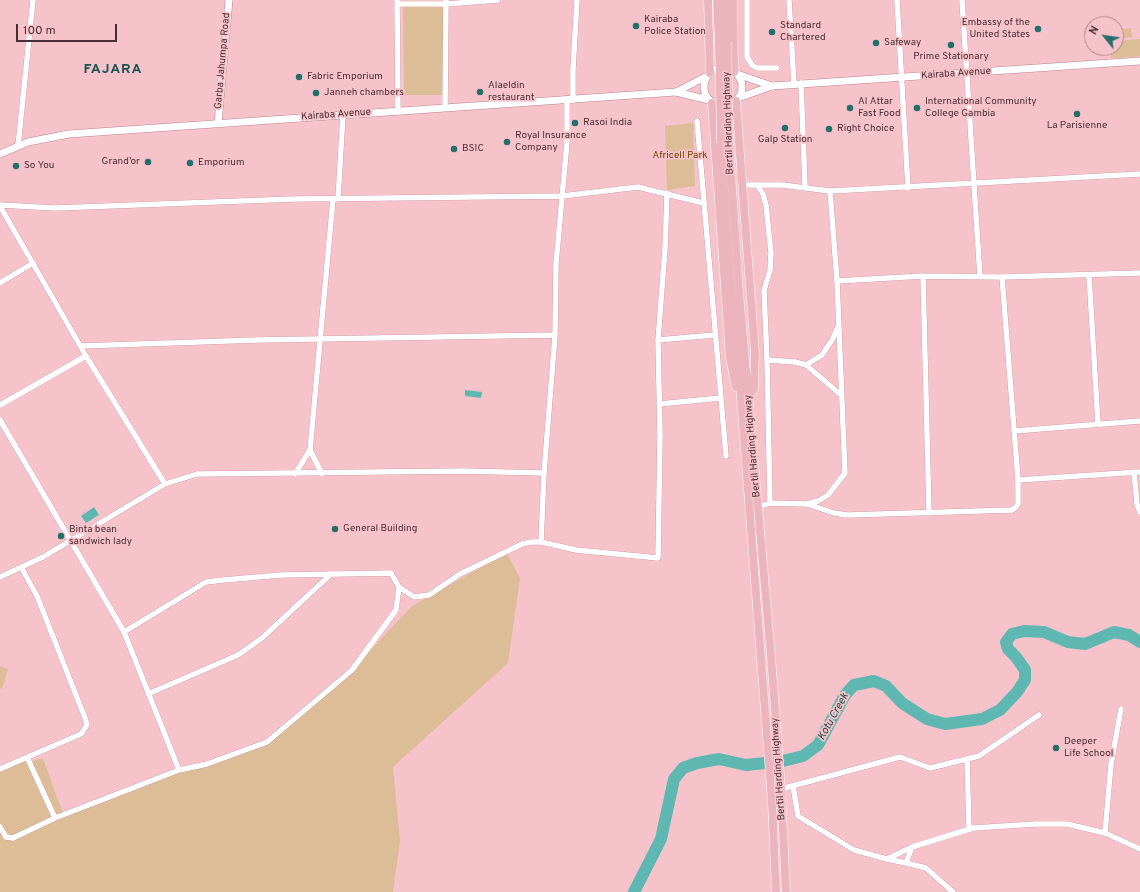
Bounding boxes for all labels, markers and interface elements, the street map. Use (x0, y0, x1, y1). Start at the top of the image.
street label: Garba Jahumpa Road (213, 12, 233, 110)
place label: Kairaba Police Station (644, 14, 706, 38)
scale bar (18, 16, 119, 42)
north arrow (1084, 16, 1124, 56)
place label: Embassy of the United States (962, 17, 1030, 40)
place label: Standard Chartered (780, 20, 826, 44)
marker: Kairaba Police Station (631, 21, 641, 31)
text: 100 m (23, 23, 56, 39)
marker: Embassy of the United States (1033, 24, 1043, 34)
text: N (1086, 24, 1103, 37)
marker: Standard Chartered (767, 27, 777, 37)
place label: Safeway (884, 37, 921, 49)
marker: Safeway (871, 38, 881, 48)
marker: Prime Stationary (946, 40, 956, 50)
place label: Prime Stationary (913, 51, 989, 63)
district label: FAJARA (83, 62, 143, 78)
street label: Kairaba Avenue (921, 66, 991, 82)
place label: Fabric Emporium (307, 71, 383, 83)
street label: Bertil Harding Highway (721, 71, 737, 175)
marker: Fabric Emporium (294, 72, 304, 82)
place label: Alaeldin restaurant (488, 80, 534, 104)
place label: Janneh chambers (324, 87, 404, 99)
marker: Alaeldin restaurant (475, 87, 485, 97)
marker: Janneh chambers (311, 88, 321, 98)
place label: Al Attar Fast Food (858, 96, 901, 120)
place label: International Community College Gambia (925, 96, 1037, 120)
marker: Al Attar Fast Food (845, 103, 855, 113)
marker: International Community College Gambia (912, 103, 922, 113)
street label: Kairaba Avenue (301, 107, 371, 123)
marker: La Parisienne (1072, 109, 1082, 119)
place label: Rasoi India (583, 117, 632, 129)
marker: Rasoi India (570, 118, 580, 128)
place label: La Parisienne (1047, 120, 1107, 132)
marker: Galp Station (780, 123, 790, 133)
place label: Right Choice (837, 123, 894, 135)
marker: Right Choice (824, 124, 834, 134)
place label: Royal Insurance Company (515, 130, 586, 154)
place label: Galp Station (758, 134, 812, 146)
marker: Royal Insurance Company (502, 137, 512, 147)
place label: BSIC (462, 143, 484, 155)
marker: BSIC (449, 144, 459, 154)
park label: Africell Park (652, 150, 708, 162)
place label: Grand’or (102, 156, 140, 168)
marker: Grand’or (143, 157, 153, 167)
place label: Emporium (198, 157, 244, 169)
marker: Emporium (185, 158, 195, 168)
place label: So You (24, 160, 54, 172)
marker: So You (11, 161, 21, 171)
street label: Bertil Harding Highway (743, 394, 763, 498)
place label: General Building (343, 523, 417, 535)
place label: Binta bean sandwich lady (69, 524, 132, 548)
marker: General Building (330, 524, 340, 534)
marker: Binta bean sandwich lady (56, 531, 66, 541)
water label: Kotu Creek (816, 691, 852, 743)
street label: Bertil Harding Highway (769, 717, 789, 821)
place label: Deeper Life School (1064, 736, 1113, 760)
marker: Deeper Life School (1051, 743, 1061, 753)

